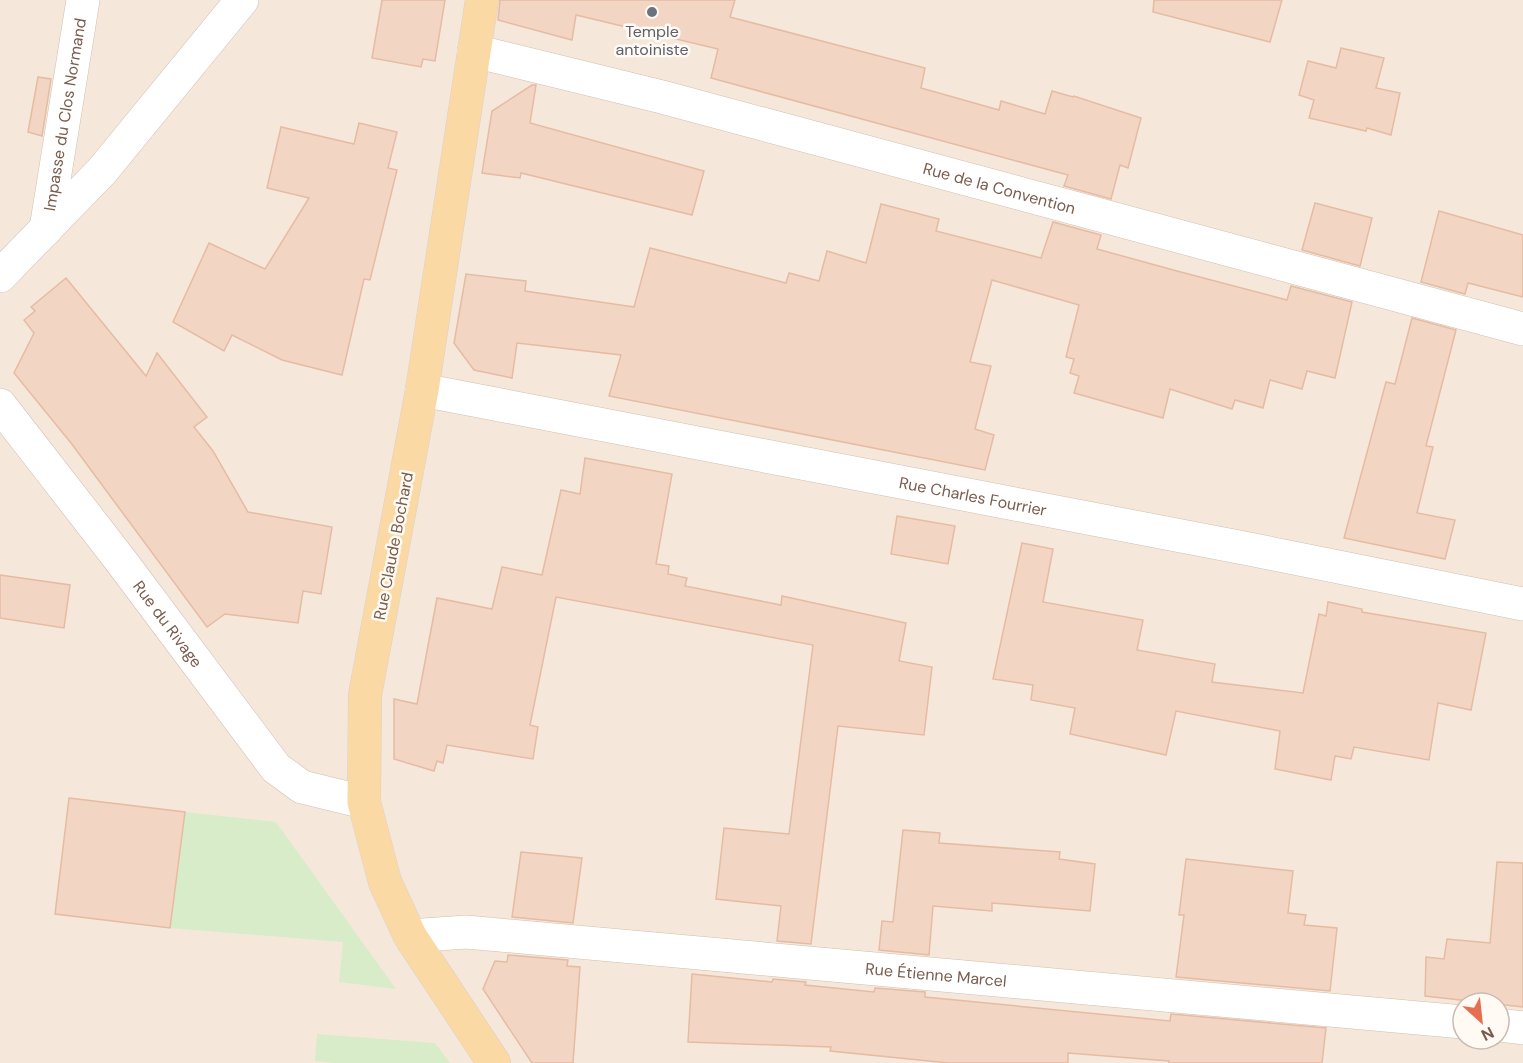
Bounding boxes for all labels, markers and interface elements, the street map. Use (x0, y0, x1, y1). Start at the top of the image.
marker: Temple antoiniste (645, 5, 659, 19)
street label: Impasse du Clos Normand (39, 16, 91, 213)
place label: Temple antoiniste (615, 21, 689, 60)
street label: Rue de la Convention (921, 158, 1078, 219)
street label: Rue Claude Bochard (369, 470, 418, 622)
street label: Rue Charles Fourrier (897, 472, 1049, 521)
street label: Rue du Rivage (128, 577, 207, 672)
street label: Rue Étienne Marcel (864, 958, 1007, 992)
north arrow (1451, 991, 1511, 1051)
text: N (1478, 1022, 1498, 1046)

